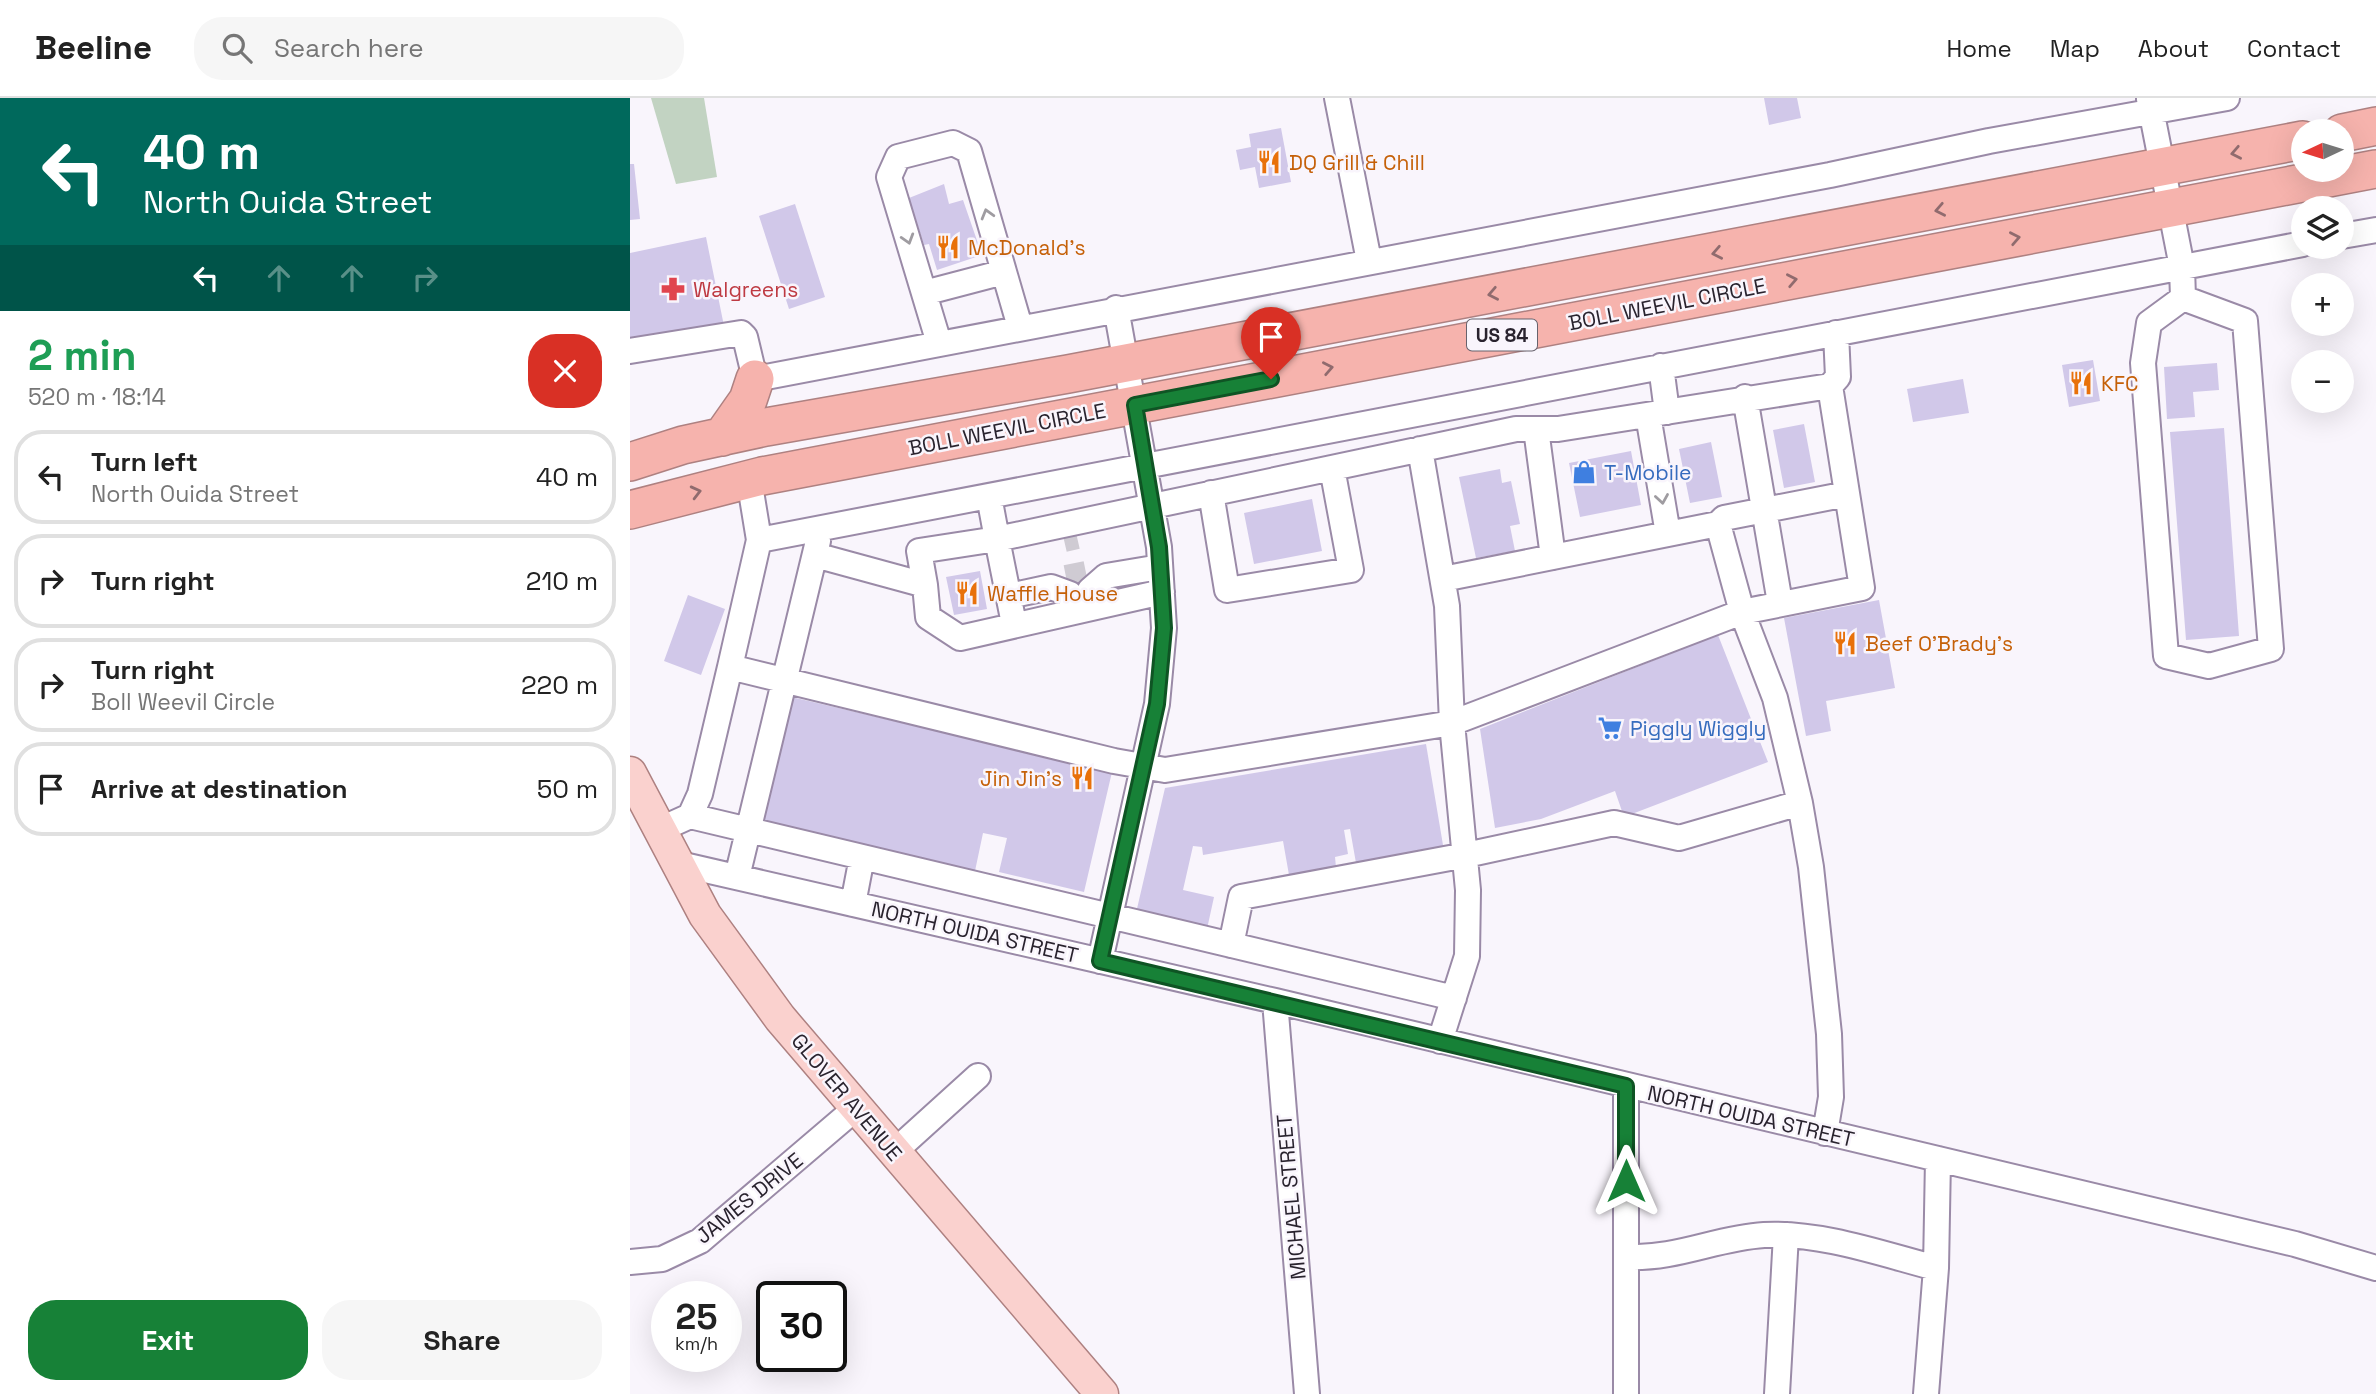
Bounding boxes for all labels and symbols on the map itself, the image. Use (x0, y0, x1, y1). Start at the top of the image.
north arrow (2291, 119, 2354, 182)
one-way arrow (2230, 145, 2242, 160)
restaurant icon: DQ Grill & Chill (1255, 148, 1283, 176)
place label: DQ Grill & Chill (1289, 149, 1425, 176)
one-way arrow (1934, 202, 1946, 217)
one-way arrow (981, 209, 996, 221)
one-way arrow (2009, 231, 2021, 246)
one-way arrow (899, 233, 914, 245)
restaurant icon: McDonald's (934, 233, 962, 261)
place label: McDonald's (968, 234, 1086, 261)
one-way arrow (1711, 245, 1723, 260)
street label: BOLL WEEVIL CIRCLE (1566, 272, 1768, 336)
one-way arrow (1786, 274, 1798, 289)
pharmacy icon: Walgreens (659, 275, 687, 303)
place label: Walgreens (693, 276, 798, 303)
one-way arrow (1487, 286, 1499, 301)
pin (1241, 307, 1301, 379)
road number: US 84 (1467, 319, 1537, 350)
one-way arrow (1322, 362, 1334, 377)
restaurant icon: KFC (2067, 369, 2095, 397)
place label: KFC (2101, 370, 2138, 397)
street label: BOLL WEEVIL CIRCLE (906, 397, 1108, 461)
shop icon: T-Mobile (1570, 458, 1598, 486)
place label: T-Mobile (1604, 459, 1692, 486)
one-way arrow (690, 486, 702, 500)
one-way arrow (1654, 493, 1669, 505)
restaurant icon: Waffle House (953, 579, 981, 607)
place label: Waffle House (987, 580, 1118, 607)
restaurant icon: Beef O'Brady's (1831, 629, 1859, 657)
place label: Beef O'Brady's (1865, 630, 2013, 657)
supermarket icon: Piggly Wiggly (1596, 714, 1624, 742)
place label: Piggly Wiggly (1630, 715, 1766, 742)
restaurant icon: Jin Jin's (1068, 764, 1096, 792)
place label: Jin Jin's (980, 765, 1062, 792)
street label: NORTH OUIDA STREET (869, 895, 1081, 969)
street label: GLOVER AVENUE (786, 1028, 908, 1166)
street label: NORTH OUIDA STREET (1645, 1079, 1857, 1153)
street label: MICHAEL STREET (1270, 1113, 1312, 1281)
position arrow (1589, 1144, 1663, 1218)
street label: JAMES DRIVE (690, 1146, 808, 1250)
speed limit sign: 30 (756, 1281, 847, 1372)

